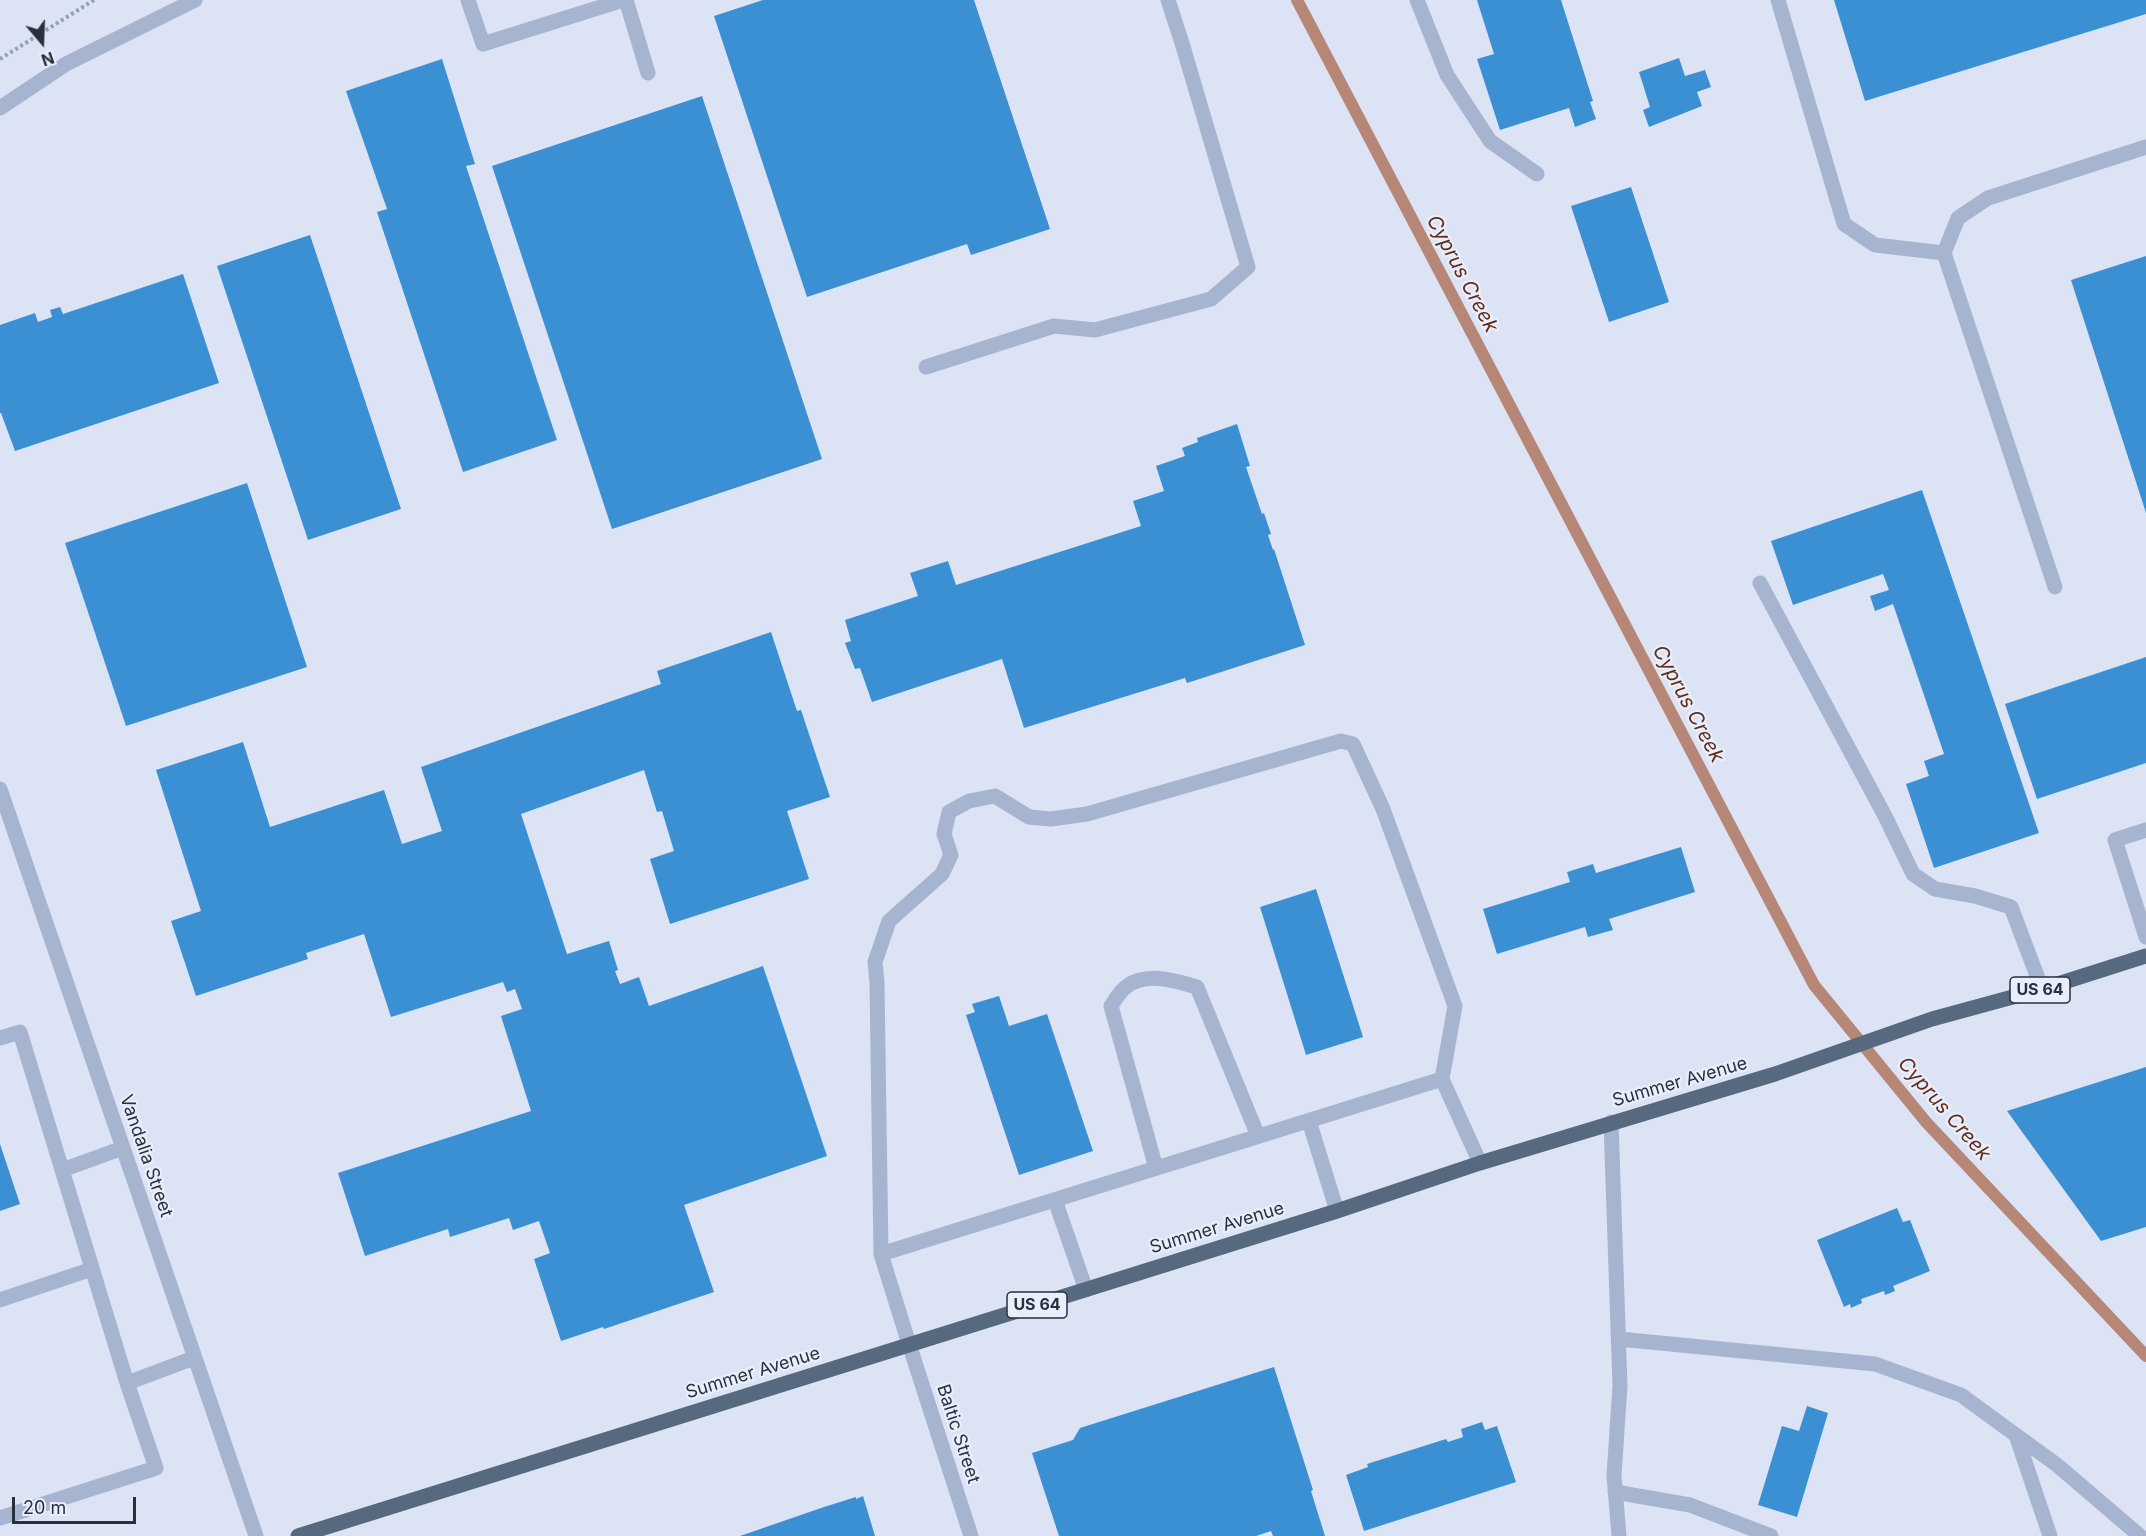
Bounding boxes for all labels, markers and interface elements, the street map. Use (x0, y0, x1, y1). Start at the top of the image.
north arrow (12, 12, 72, 72)
text: N (39, 48, 57, 70)
water label: Cyprus Creek (1421, 211, 1503, 337)
water label: Cyprus Creek (1647, 641, 1729, 767)
road number: US 64 (2010, 977, 2070, 1003)
street label: Summer Avenue (1610, 1052, 1750, 1112)
water label: Cyprus Creek (1892, 1052, 1996, 1166)
street label: Vandalia Street (115, 1092, 177, 1220)
street label: Summer Avenue (1147, 1197, 1287, 1259)
road number: US 64 (1007, 1292, 1067, 1318)
street label: Summer Avenue (683, 1342, 823, 1404)
street label: Baltic Street (932, 1382, 984, 1486)
scale bar (15, 1485, 140, 1523)
text: 20 m (23, 1497, 66, 1518)

